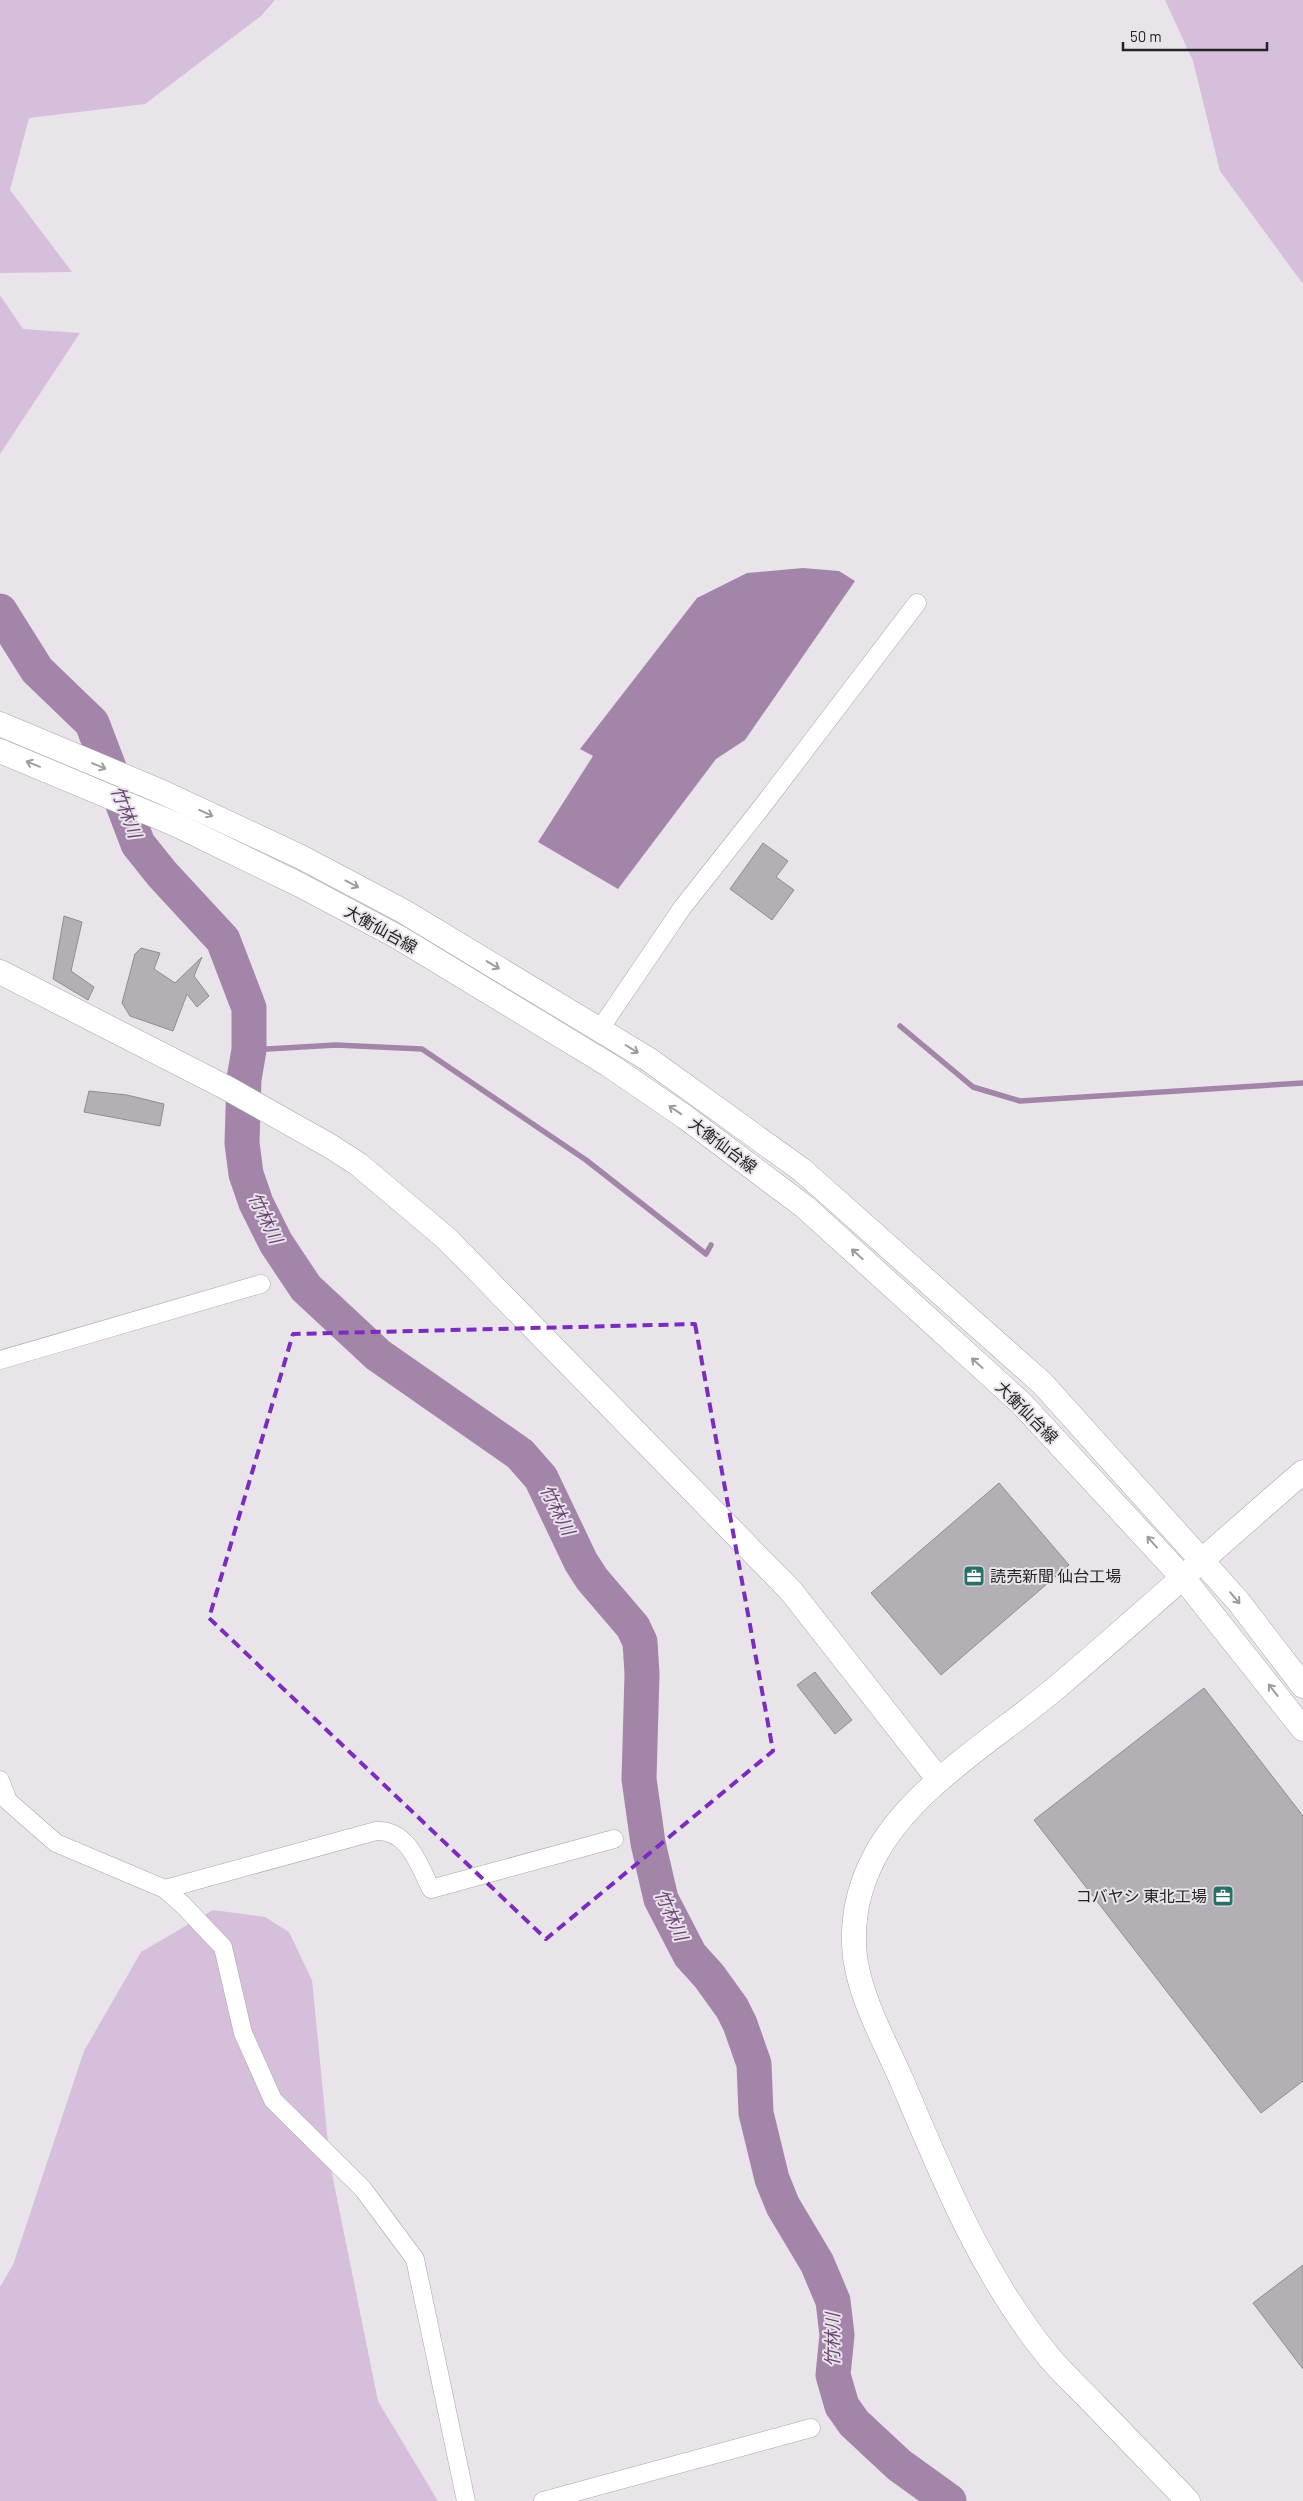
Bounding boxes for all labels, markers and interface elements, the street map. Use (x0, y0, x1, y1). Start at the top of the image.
scale bar (1123, 20, 1267, 52)
text: 50 m (1130, 27, 1162, 45)
one-way arrow (26, 759, 41, 769)
one-way arrow (91, 762, 106, 772)
water label: 竹林川 (107, 782, 148, 843)
one-way arrow (198, 808, 213, 818)
one-way arrow (344, 880, 359, 889)
street label: 大衡仙台線 (342, 901, 421, 956)
one-way arrow (485, 960, 499, 970)
one-way arrow (624, 1044, 638, 1054)
one-way arrow (668, 1105, 682, 1115)
street label: 大衡仙台線 (686, 1113, 761, 1176)
water label: 竹林川 (244, 1188, 288, 1248)
one-way arrow (851, 1248, 864, 1260)
one-way arrow (971, 1357, 984, 1369)
street label: 大衡仙台線 (992, 1377, 1062, 1447)
water label: 竹林川 (536, 1480, 581, 1540)
one-way arrow (1146, 1536, 1157, 1549)
office icon: 読売新聞 仙台工場 (962, 1564, 986, 1588)
place label: 読売新聞 仙台工場 (990, 1566, 1121, 1585)
one-way arrow (1230, 1591, 1241, 1604)
one-way arrow (1268, 1683, 1278, 1697)
office icon: コバヤシ 東北工場 (1211, 1884, 1235, 1908)
water label: 竹林川 (651, 1885, 694, 1946)
place label: コバヤシ 東北工場 (1076, 1886, 1207, 1905)
water label: 竹林川 (821, 2311, 843, 2367)

